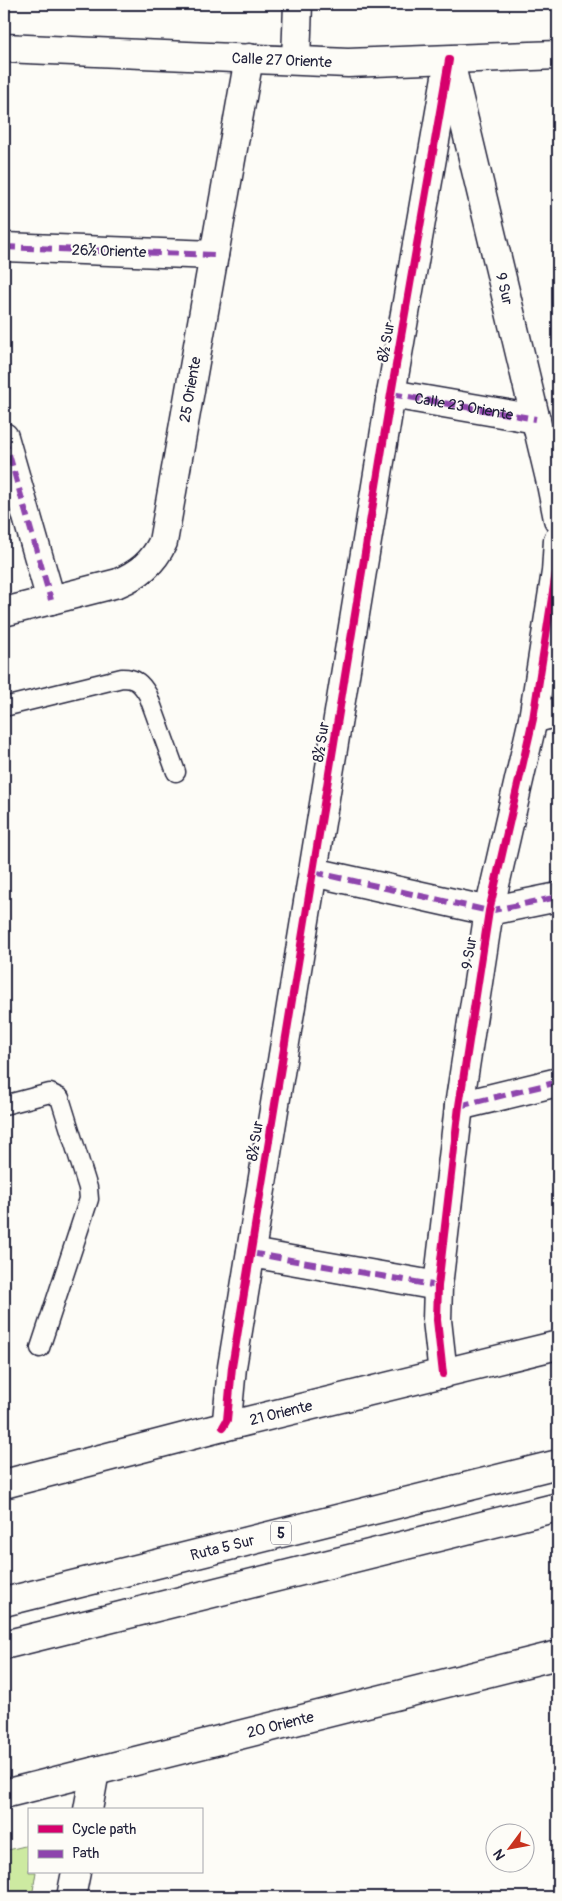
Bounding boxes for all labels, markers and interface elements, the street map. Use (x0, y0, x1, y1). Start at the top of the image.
street label: Calle 27 Oriente (231, 49, 333, 72)
street label: 26½ Oriente (71, 241, 147, 262)
street label: 9 Sur (491, 271, 517, 308)
street label: 8½ Sur (374, 320, 399, 364)
street label: 25 Oriente (175, 355, 206, 424)
street label: Calle 23 Oriente (413, 389, 515, 425)
street label: 8½ Sur (309, 720, 334, 764)
street label: 9 Sur (458, 935, 482, 971)
street label: 8½ Sur (243, 1119, 268, 1163)
street label: 21 Oriente (248, 1396, 315, 1430)
road number: 5 (271, 1522, 291, 1545)
street label: Ruta 5 Sur (188, 1531, 257, 1565)
street label: 20 Oriente (245, 1707, 317, 1743)
legend (28, 1808, 202, 1874)
text: Cycle path (72, 1820, 136, 1839)
north arrow (484, 1824, 534, 1874)
text: Path (72, 1844, 99, 1863)
text: N (490, 1846, 509, 1863)

